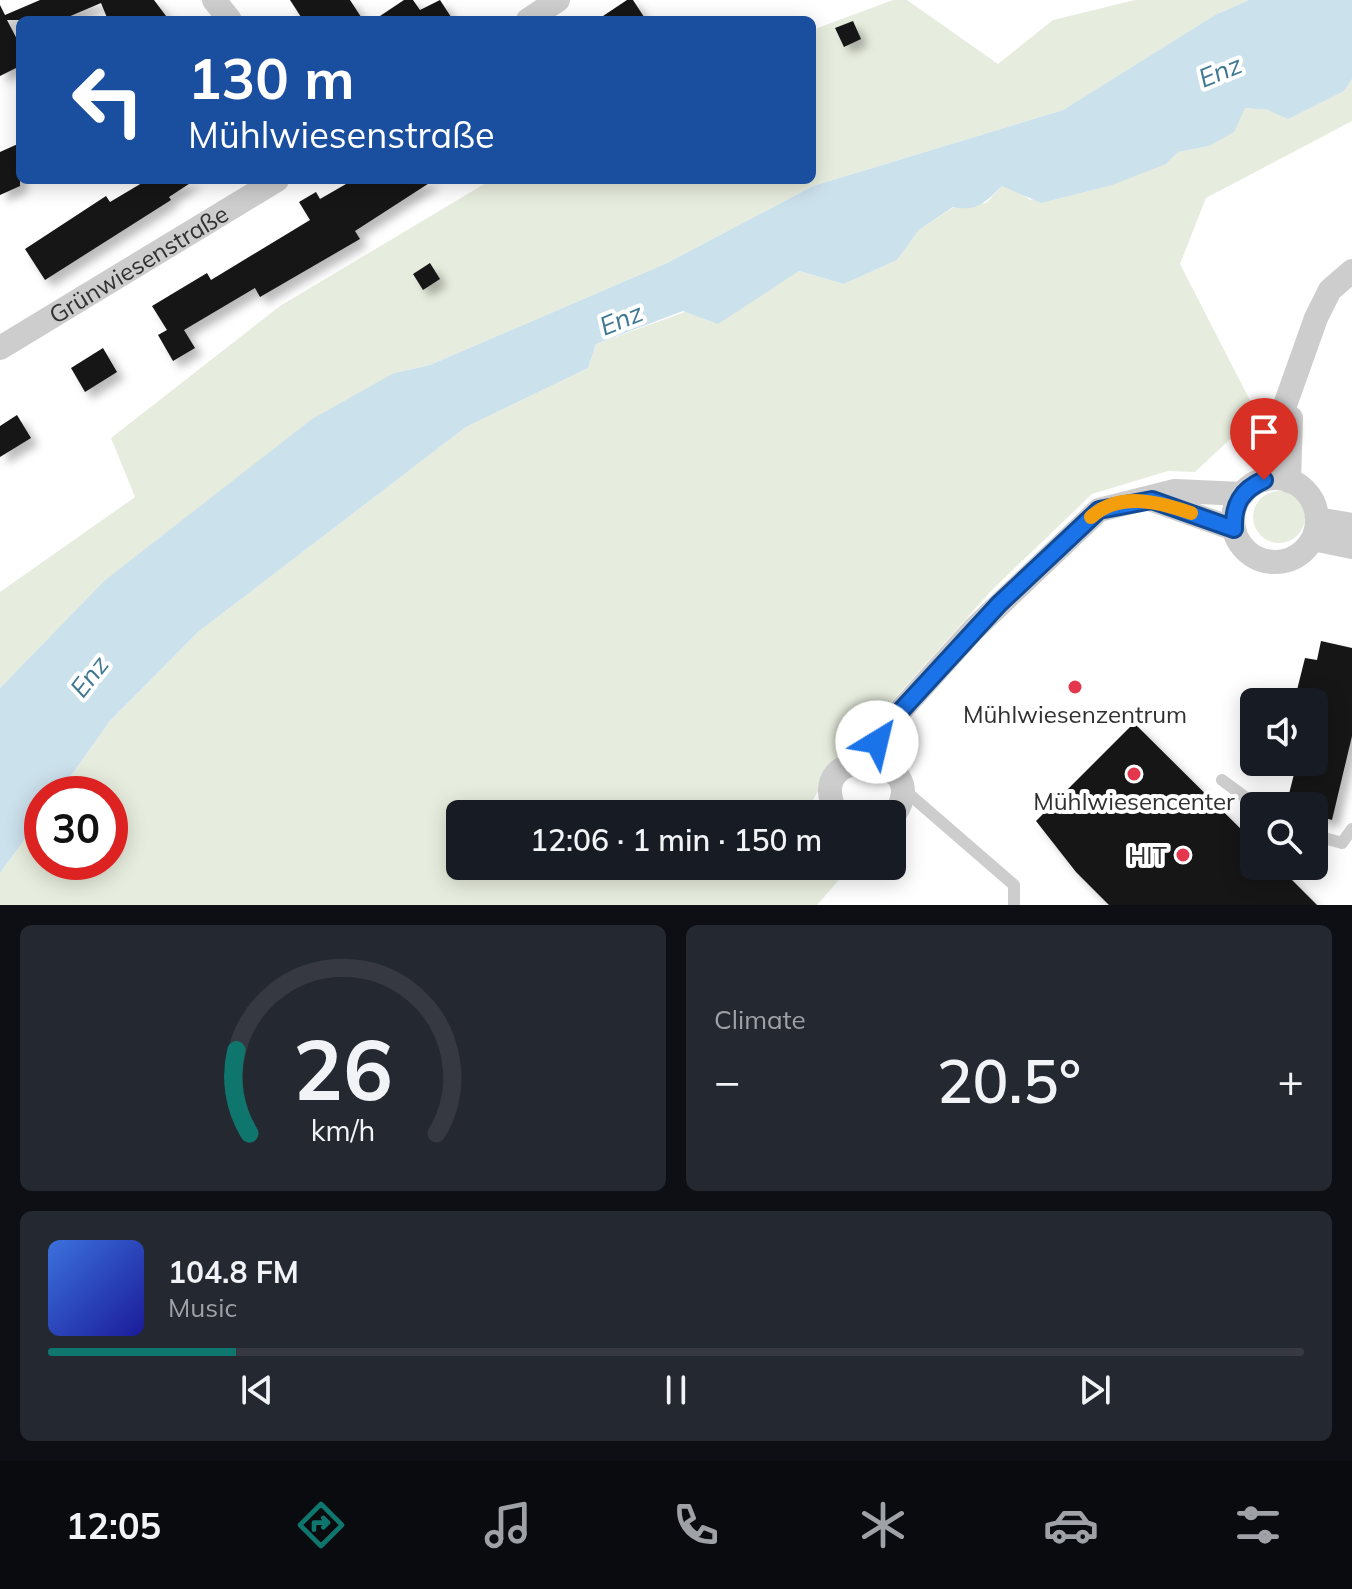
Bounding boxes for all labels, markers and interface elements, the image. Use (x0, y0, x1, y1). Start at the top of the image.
text: 130 m (188, 43, 355, 113)
water label: Enz (1193, 47, 1247, 95)
icon: left (56, 48, 160, 152)
text: Mühlwiesenstraße (188, 112, 494, 157)
street label: Grünwiesenstraße (43, 198, 234, 330)
water label: Enz (594, 295, 648, 343)
pin (1230, 398, 1298, 480)
icon: arrive (1242, 410, 1286, 454)
water label: Enz (62, 648, 116, 704)
marker: Mühlwiesenzentrum (1066, 678, 1084, 696)
map controls (1240, 688, 1328, 880)
button: sound (1240, 688, 1328, 776)
place label: Mühlwiesenzentrum (963, 699, 1187, 729)
position arrow (835, 700, 919, 784)
marker: Mühlwiesencenter (1125, 765, 1143, 783)
speed limit sign: 30 (24, 776, 128, 880)
place label: Mühlwiesencenter (1033, 786, 1235, 816)
button: search (1240, 792, 1328, 880)
text: 12:06 · 1 min · 150 m (530, 821, 822, 859)
place label: HIT (1128, 840, 1167, 870)
marker: HIT (1174, 846, 1192, 864)
text: Climate (714, 1003, 806, 1036)
text: 26 (293, 1016, 393, 1121)
text: 20.5° (937, 1043, 1081, 1118)
text: − (714, 1053, 740, 1108)
text: + (1278, 1053, 1304, 1108)
text: km/h (311, 1112, 375, 1148)
text: 104.8 FM (168, 1253, 299, 1291)
text: Music (168, 1291, 237, 1324)
icon: previous (235, 1368, 279, 1412)
icon: pause (654, 1368, 698, 1412)
icon: next (1073, 1368, 1117, 1412)
icon: directions (293, 1497, 349, 1553)
icon: music (480, 1497, 536, 1553)
icon: phone (668, 1497, 724, 1553)
icon: climate (855, 1497, 911, 1553)
icon: car (1043, 1497, 1099, 1553)
icon: filters (1230, 1497, 1286, 1553)
text: 12:05 (66, 1503, 161, 1548)

